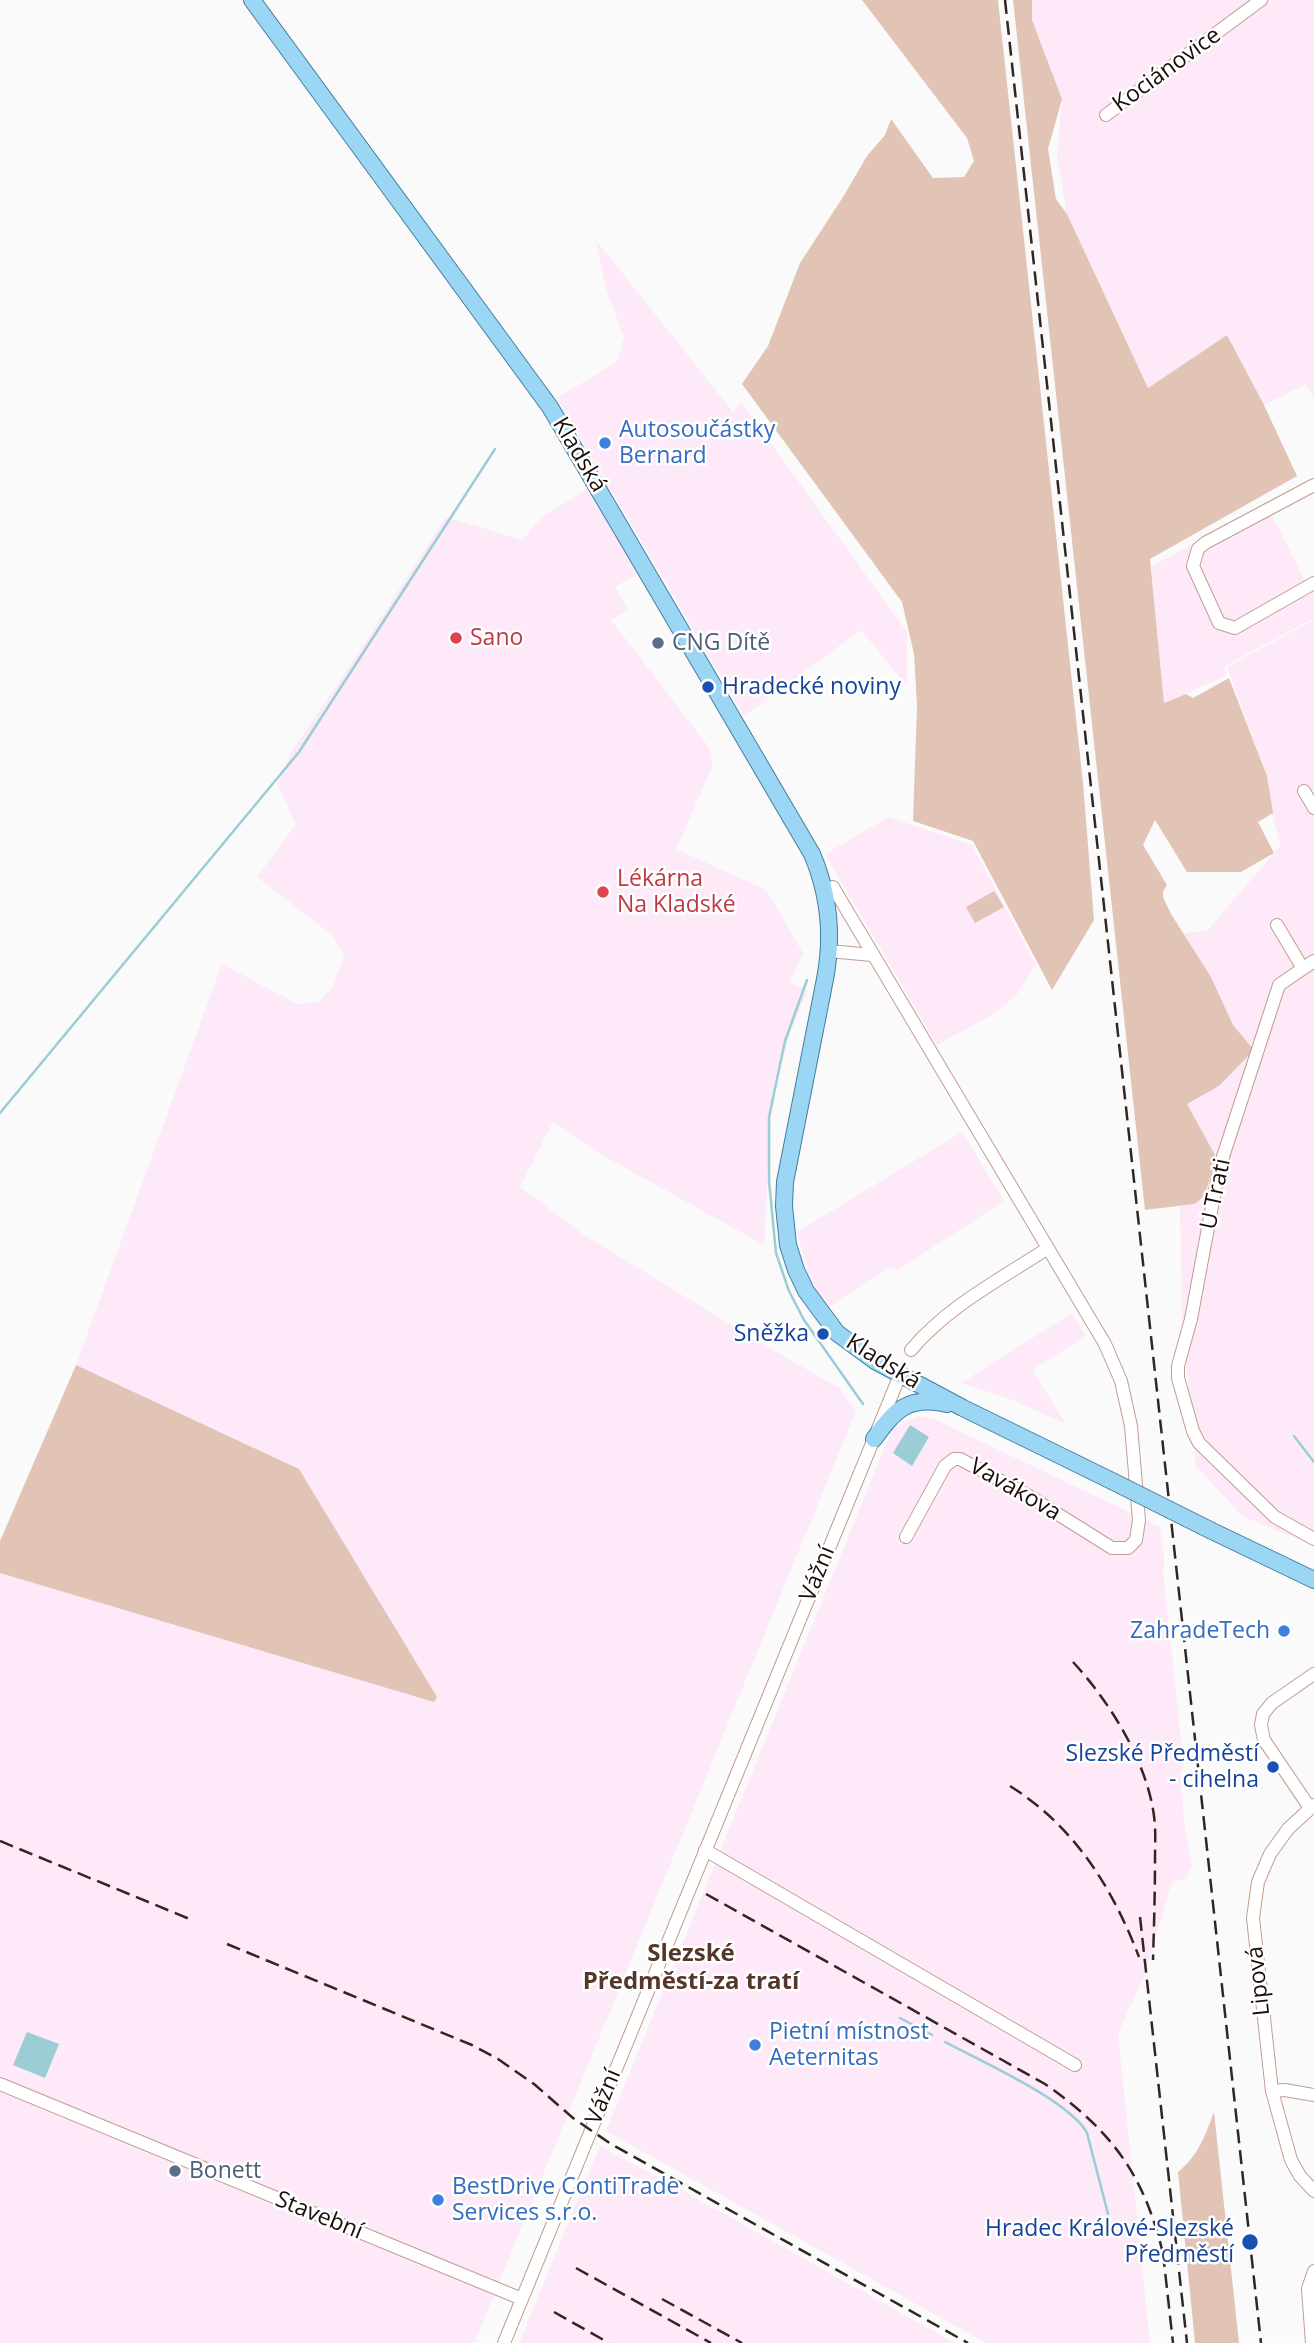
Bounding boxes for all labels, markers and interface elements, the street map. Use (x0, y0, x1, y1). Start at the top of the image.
street label: Kociánovice (1108, 22, 1226, 118)
street label: Kladská (546, 413, 612, 497)
place label: Autosoučástky Bernard (619, 416, 775, 470)
marker: Autosoučástky Bernard (597, 435, 613, 451)
place label: Sano (470, 624, 523, 652)
place label: CNG Dítě (672, 629, 770, 657)
marker: Sano (448, 630, 464, 646)
marker: CNG Dítě (650, 635, 666, 651)
place label: Hradecké noviny (722, 673, 901, 701)
marker: Hradecké noviny (700, 679, 716, 695)
place label: Lékárna Na Kladské (617, 865, 736, 919)
marker: Lékárna Na Kladské (595, 884, 611, 900)
street label: U Trati (1195, 1156, 1237, 1232)
place label: Sněžka (734, 1320, 809, 1348)
marker: Sněžka (815, 1326, 831, 1342)
street label: Kladská (841, 1328, 925, 1396)
street label: Vavákova (964, 1453, 1066, 1527)
street label: Vážní (794, 1542, 842, 1606)
place label: ZahradeTech (1130, 1617, 1270, 1645)
marker: ZahradeTech (1276, 1623, 1292, 1639)
place label: Slezské Předměstí - cihelna (1066, 1740, 1259, 1794)
marker: Slezské Předměstí - cihelna (1265, 1759, 1281, 1775)
district label: Slezské Předměstí-za tratí (583, 1940, 799, 1996)
street label: Lipová (1242, 1945, 1276, 2017)
place label: Pietní místnost Aeternitas (769, 2018, 929, 2072)
marker: Pietní místnost Aeternitas (747, 2037, 763, 2053)
street label: Vážní (580, 2065, 628, 2129)
place label: Bonett (189, 2157, 261, 2185)
marker: Bonett (167, 2163, 183, 2179)
place label: BestDrive ContiTrade Services s.r.o. (452, 2173, 679, 2227)
street label: Stavební (271, 2186, 367, 2246)
marker: BestDrive ContiTrade Services s.r.o. (430, 2192, 446, 2208)
place label: Hradec Králové-Slezské Předměstí (985, 2215, 1234, 2269)
marker: Hradec Králové-Slezské Předměstí (1240, 2232, 1260, 2252)

